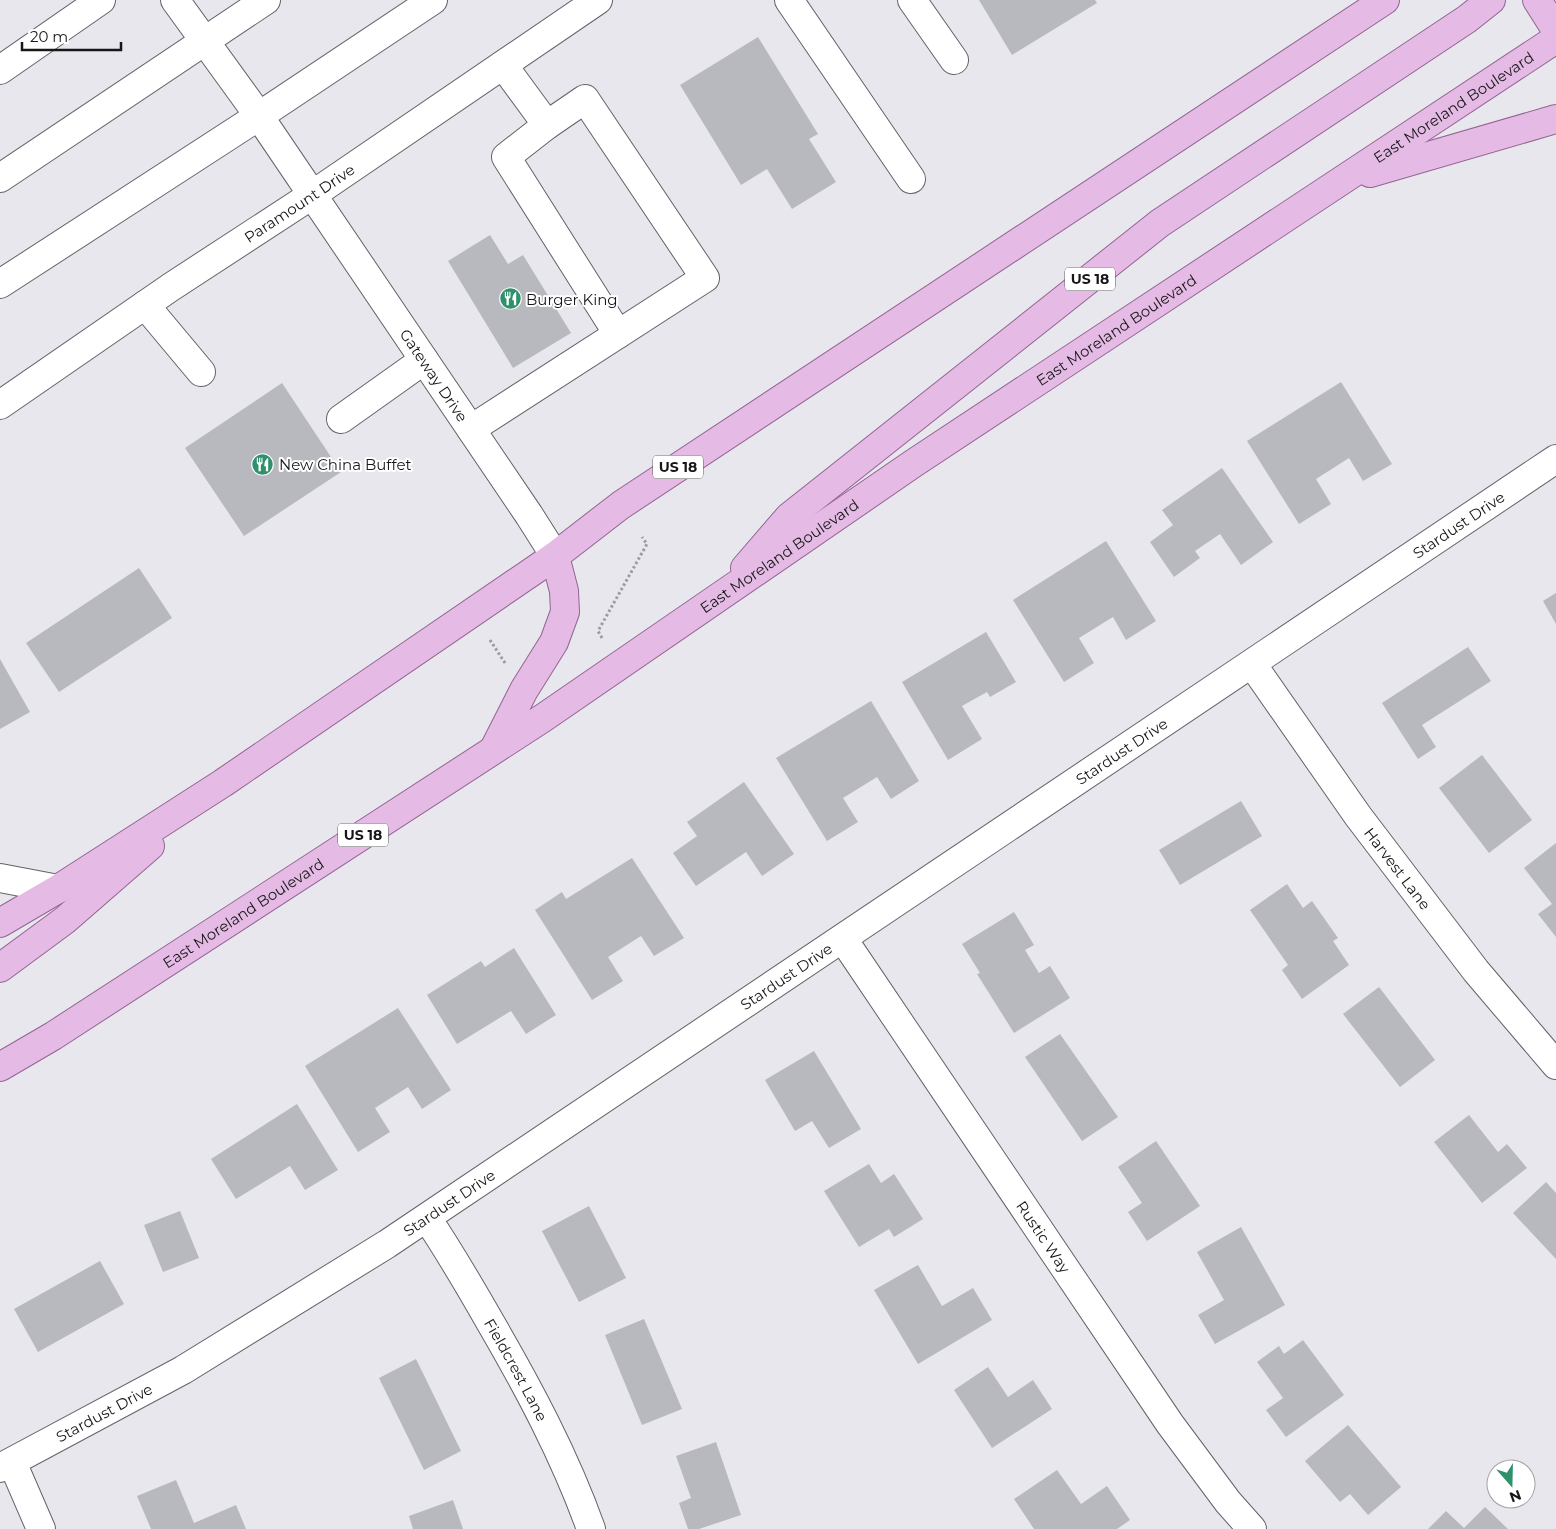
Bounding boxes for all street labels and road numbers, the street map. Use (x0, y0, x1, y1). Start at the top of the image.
street label: East Moreland Boulevard (1369, 47, 1537, 167)
street label: Paramount Drive (240, 159, 358, 246)
road number: US 18 (1065, 268, 1115, 290)
street label: East Moreland Boulevard (1032, 270, 1200, 389)
street label: Gateway Drive (396, 325, 472, 425)
road number: US 18 (653, 456, 703, 478)
street label: Stardust Drive (1409, 487, 1508, 562)
street label: East Moreland Boulevard (696, 495, 862, 617)
street label: Stardust Drive (1072, 713, 1171, 788)
street label: Harvest Lane (1360, 823, 1435, 913)
road number: US 18 (338, 824, 388, 846)
street label: East Moreland Boulevard (159, 853, 327, 972)
street label: Stardust Drive (736, 938, 836, 1014)
street label: Stardust Drive (399, 1165, 499, 1240)
street label: Rustic Way (1013, 1197, 1075, 1277)
street label: Fieldcrest Lane (480, 1315, 552, 1424)
street label: Stardust Drive (53, 1379, 156, 1446)

